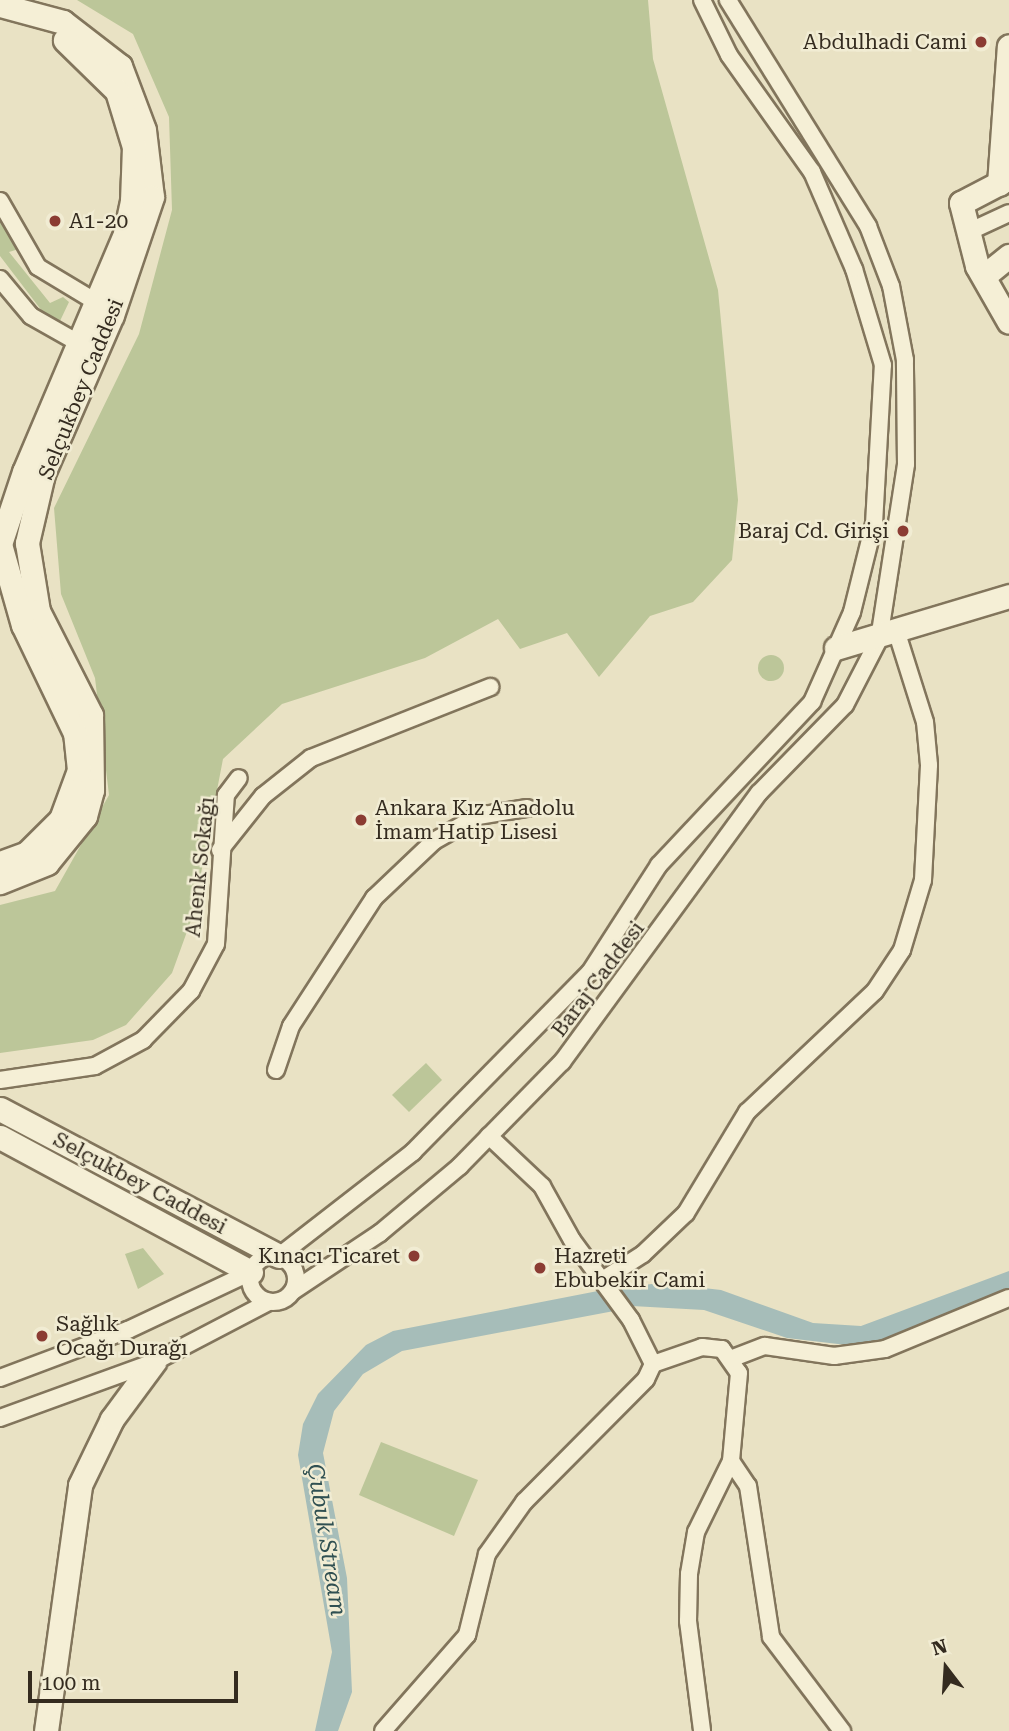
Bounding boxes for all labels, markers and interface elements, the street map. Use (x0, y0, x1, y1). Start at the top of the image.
place label: Abdulhadi Cami (803, 29, 967, 55)
marker: Abdulhadi Cami (973, 34, 989, 50)
place label: A1-20 (69, 208, 128, 234)
marker: A1-20 (47, 213, 63, 229)
street label: Selçukbey Caddesi (33, 295, 129, 483)
place label: Baraj Cd. Girişi (738, 518, 889, 544)
marker: Baraj Cd. Girişi (895, 523, 911, 539)
place label: Ankara Kız Anadolu İmam Hatip Lisesi (375, 795, 574, 845)
street label: Ahenk Sokağı (180, 796, 220, 938)
marker: Ankara Kız Anadolu İmam Hatip Lisesi (353, 812, 369, 828)
street label: Baraj Caddesi (546, 916, 650, 1042)
street label: Selçukbey Caddesi (49, 1127, 231, 1239)
place label: Kınacı Ticaret (258, 1243, 400, 1269)
place label: Hazreti Ebubekir Cami (554, 1243, 705, 1293)
marker: Kınacı Ticaret (406, 1248, 422, 1264)
marker: Hazreti Ebubekir Cami (532, 1260, 548, 1276)
place label: Sağlık Ocağı Durağı (56, 1311, 188, 1361)
marker: Sağlık Ocağı Durağı (34, 1328, 50, 1344)
water label: Çubuk Stream (300, 1462, 352, 1618)
north arrow (911, 1633, 981, 1703)
text: N (929, 1634, 950, 1661)
scale bar (32, 1658, 242, 1702)
text: 100 m (41, 1671, 101, 1695)

